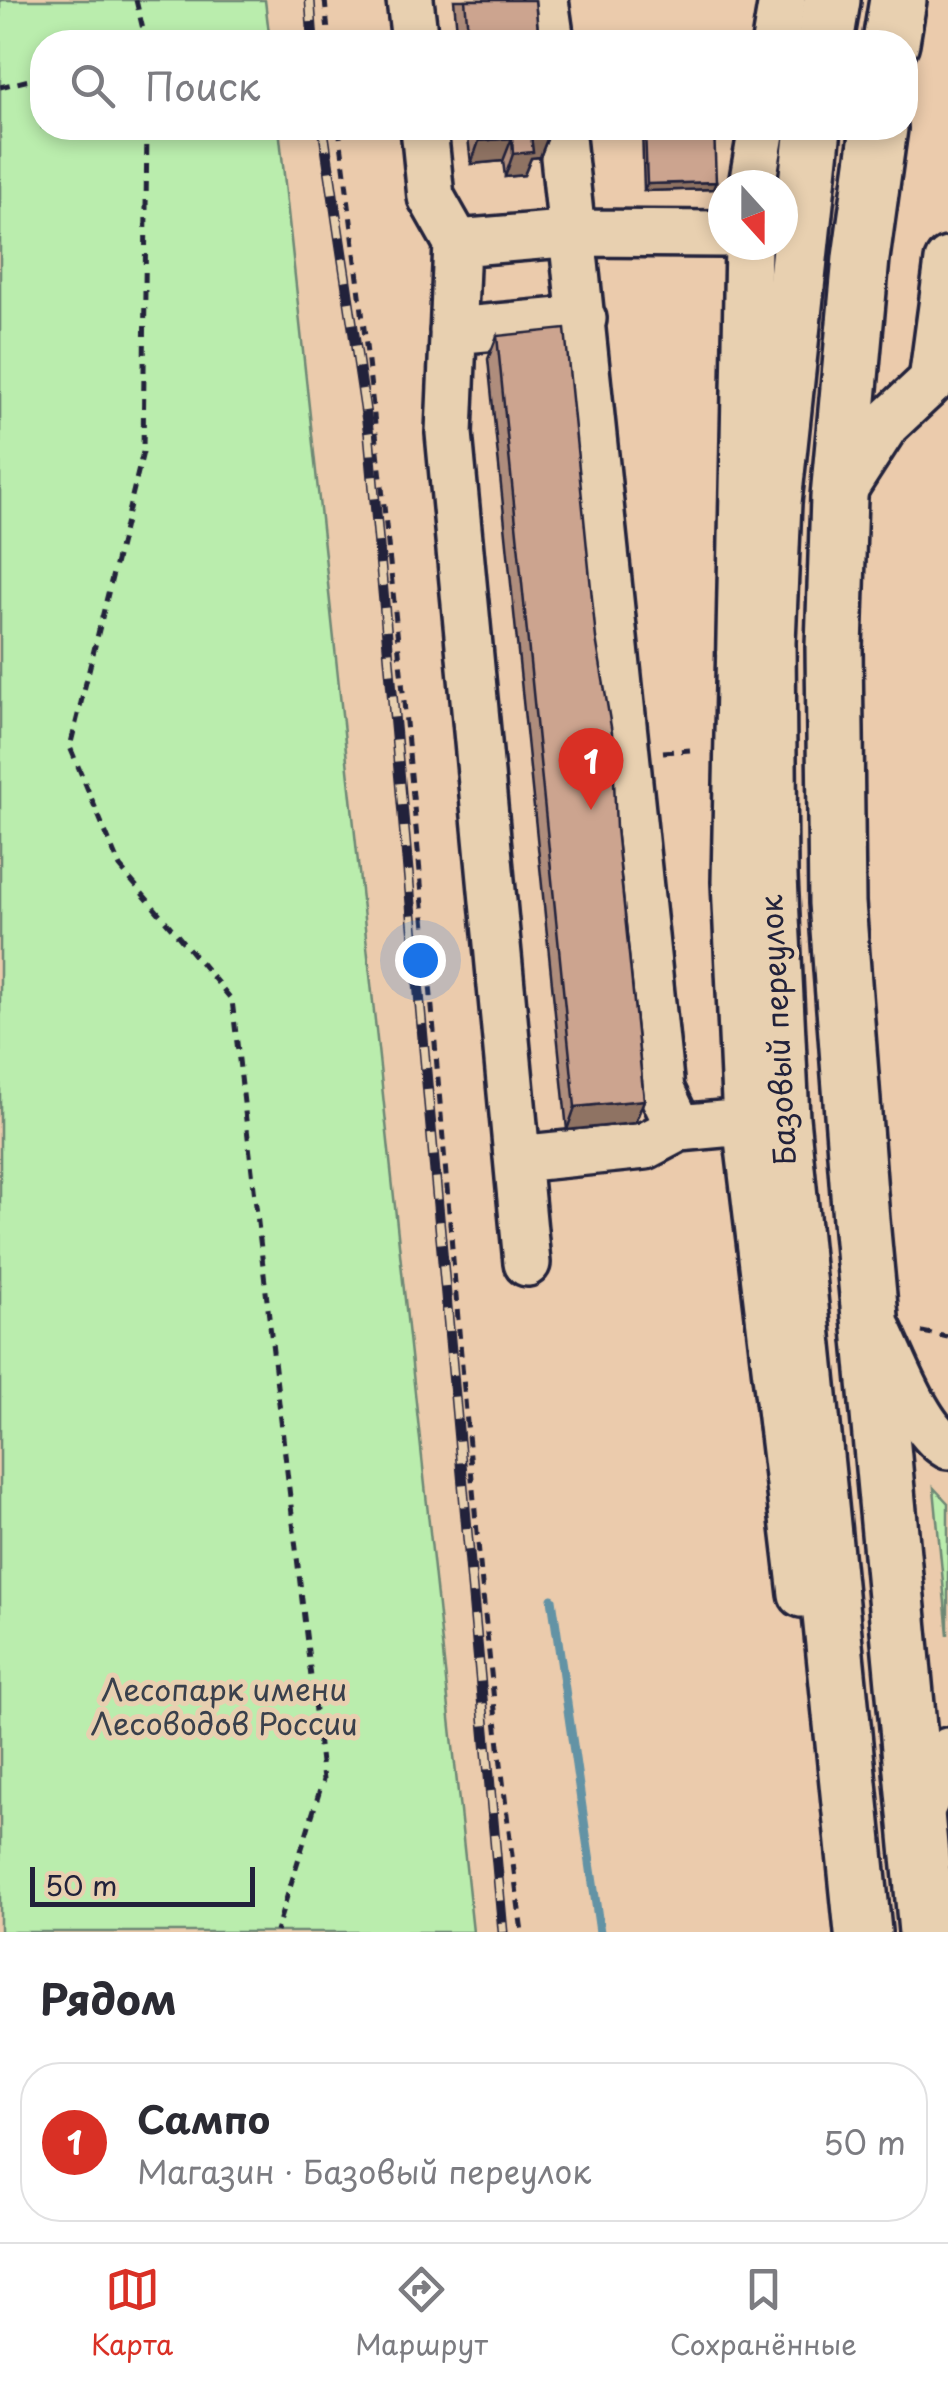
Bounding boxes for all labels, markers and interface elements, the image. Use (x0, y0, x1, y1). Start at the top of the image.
search box (30, 30, 918, 140)
text: Поиск (145, 57, 260, 114)
icon: search (65, 58, 120, 113)
north arrow (708, 170, 798, 260)
pin: 1 (558, 728, 624, 810)
street label: Базовый переулок (747, 894, 806, 1166)
your location (395, 935, 446, 986)
park label: Лесопарк имени Лесоводов России (90, 1666, 358, 1745)
scale bar (30, 1862, 255, 1906)
text: 50 m (45, 1863, 118, 1906)
text: Рядом (40, 1966, 177, 2029)
text: Сампо (137, 2090, 270, 2147)
text: 1 (67, 2118, 82, 2166)
text: 50 m (823, 2118, 906, 2166)
text: Магазин · Базовый переулок (137, 2147, 591, 2195)
tab: Карта (91, 2262, 173, 2365)
tab: Маршрут (355, 2262, 488, 2365)
tab: Сохранённые (670, 2262, 857, 2365)

